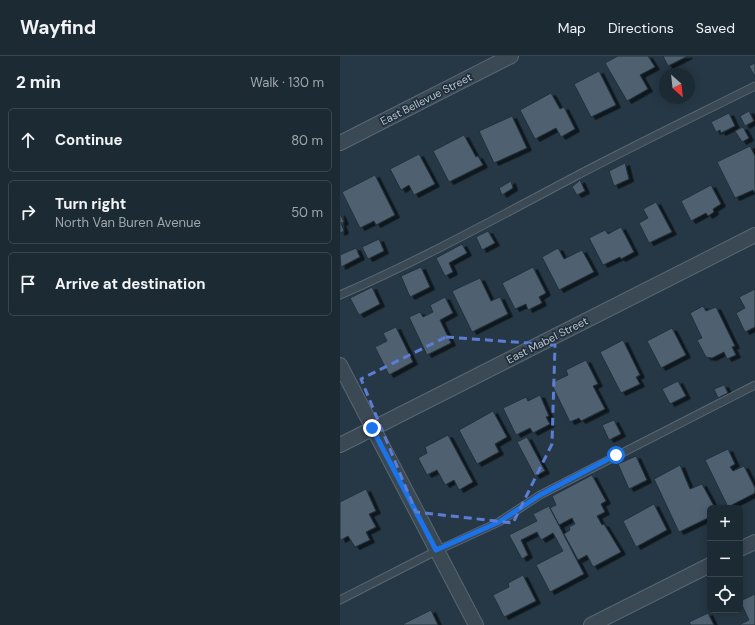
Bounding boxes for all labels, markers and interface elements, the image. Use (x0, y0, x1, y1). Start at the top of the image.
text: Wayfind (20, 15, 96, 40)
text: Map (558, 19, 586, 37)
text: Directions (608, 19, 674, 37)
text: Saved (696, 19, 735, 37)
north arrow (659, 68, 695, 104)
street label: East Bellevue Street (378, 70, 474, 128)
text: 2 min (16, 71, 61, 93)
text: Walk · 130 m (250, 74, 324, 91)
icon: ahead (17, 129, 39, 151)
text: Continue (55, 130, 123, 150)
text: 80 m (291, 132, 323, 149)
text: Turn right (55, 194, 126, 214)
icon: right (17, 201, 39, 223)
text: 50 m (291, 204, 323, 221)
text: North Van Buren Avenue (55, 214, 201, 231)
icon: arrive (17, 273, 39, 295)
text: Arrive at destination (55, 274, 206, 294)
street label: East Mabel Street (504, 313, 590, 367)
route end (363, 419, 381, 437)
route start (607, 446, 625, 464)
map controls (707, 505, 743, 613)
button: + (707, 505, 743, 541)
button: − (707, 541, 743, 577)
button: locate (707, 577, 743, 613)

